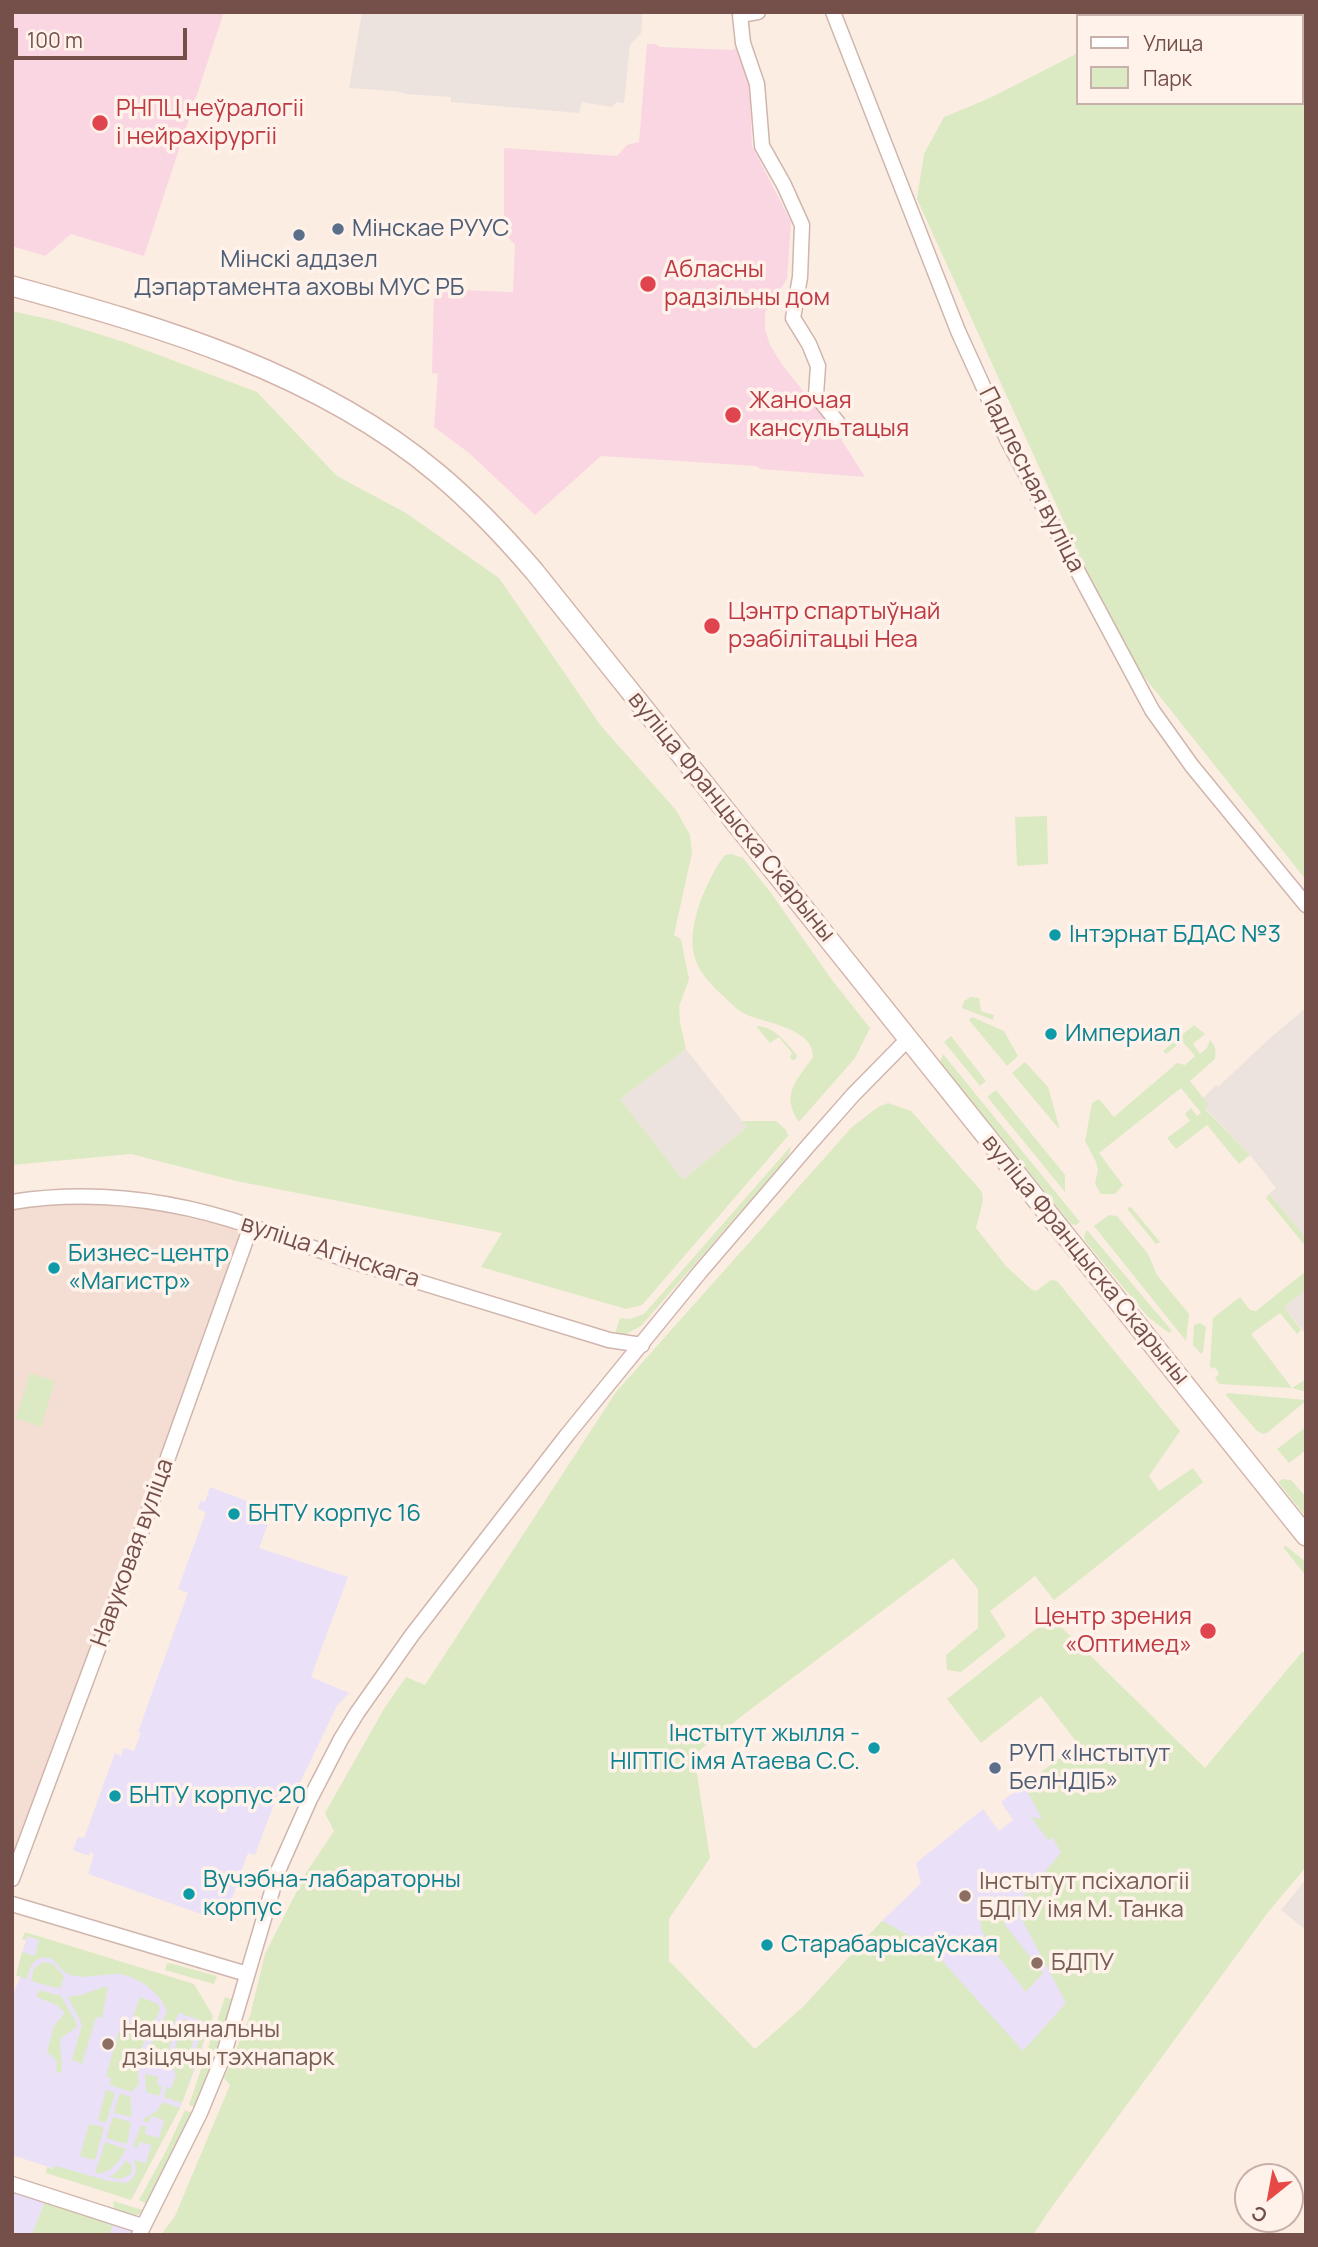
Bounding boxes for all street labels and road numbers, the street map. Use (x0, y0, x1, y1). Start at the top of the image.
street label: Падлесная вуліца (972, 383, 1090, 577)
street label: вуліца Францыска Скарыны (621, 686, 841, 948)
street label: вуліца Францыска Скарыны (975, 1129, 1195, 1391)
street label: вуліца Агінскага (237, 1210, 423, 1294)
street label: Навуковая вуліца (86, 1455, 180, 1651)

